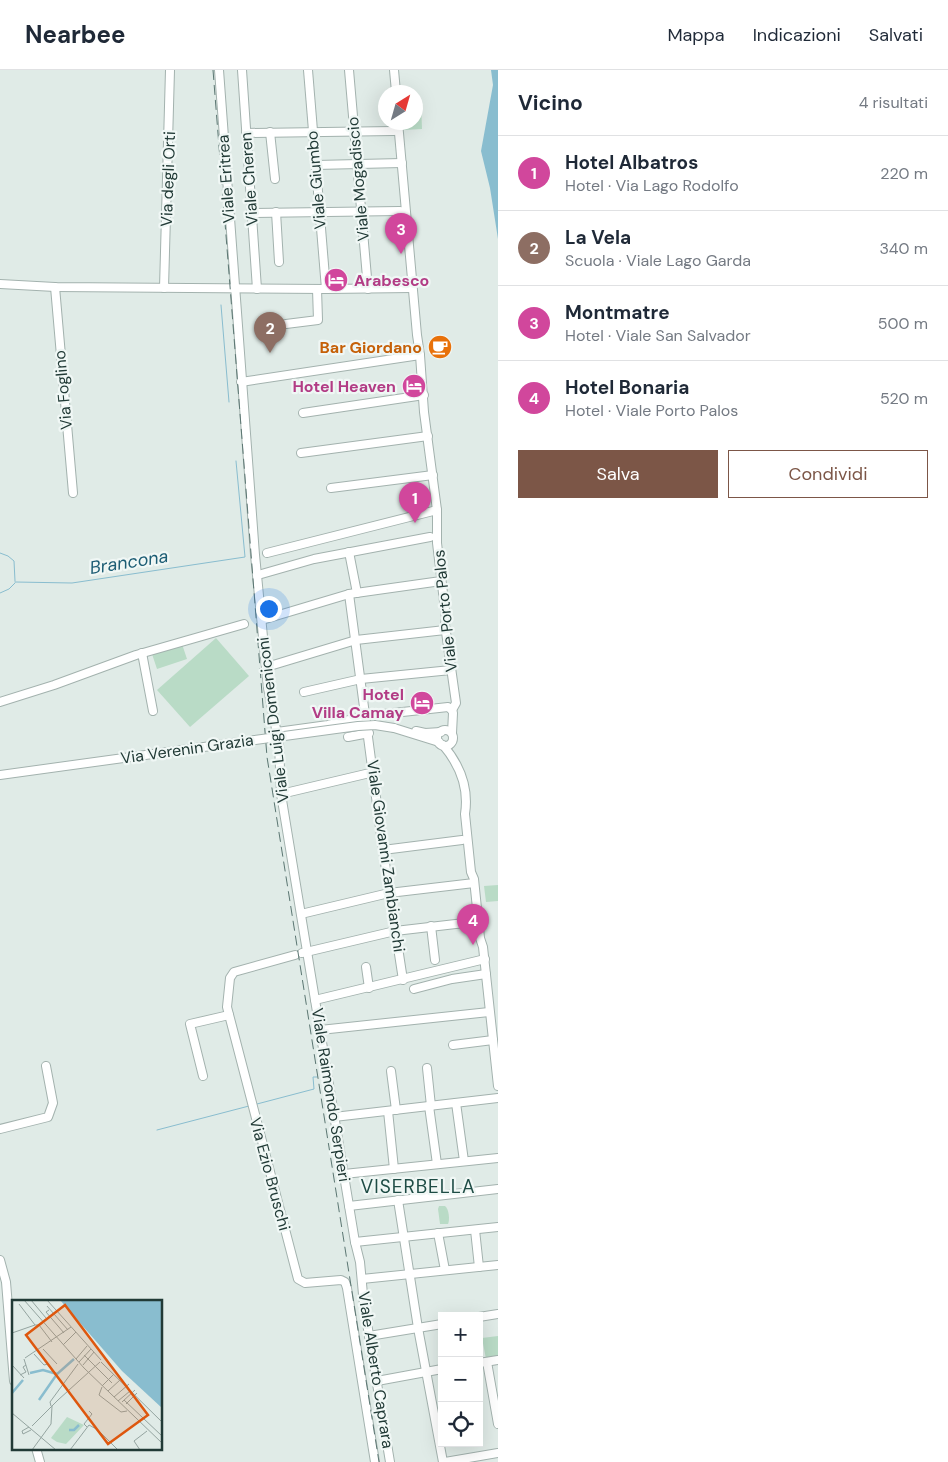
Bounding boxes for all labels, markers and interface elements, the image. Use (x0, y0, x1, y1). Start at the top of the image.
text: Nearbee (25, 19, 125, 50)
text: Mappa (667, 23, 725, 47)
text: Indicazioni (753, 23, 841, 47)
text: Salvati (869, 23, 923, 47)
north arrow (378, 85, 423, 130)
text: Vicino (518, 89, 583, 117)
text: 4 risultati (859, 92, 928, 113)
street label: Viale Mogadiscio (342, 116, 374, 242)
street label: Viale Giumbo (301, 130, 331, 230)
street label: Via degli Orti (156, 131, 180, 227)
street label: Viale Cheren (235, 131, 263, 227)
street label: Viale Eritrea (212, 134, 240, 224)
text: Hotel Albatros (565, 150, 698, 175)
text: 1 (531, 163, 537, 184)
text: 220 m (880, 163, 928, 184)
text: Hotel · Via Lago Rodolfo (565, 175, 739, 196)
pin: 3 (385, 213, 417, 254)
text: La Vela (565, 225, 631, 250)
text: 2 (529, 238, 539, 259)
text: 340 m (879, 238, 928, 259)
text: Scuola · Viale Lago Garda (565, 250, 751, 271)
hotel icon: Arabesco (323, 267, 349, 293)
place label: Arabesco (354, 270, 429, 291)
text: Montmatre (565, 300, 670, 325)
pin: 2 (254, 312, 286, 353)
text: 3 (529, 313, 539, 334)
text: 500 m (878, 313, 928, 334)
text: Hotel · Viale San Salvador (565, 325, 751, 346)
cafe icon: Bar Giordano (427, 334, 453, 360)
place label: Bar Giordano (320, 337, 422, 358)
street label: Via Foglino (49, 349, 77, 431)
hotel icon: Hotel Heaven (401, 373, 427, 399)
text: Hotel Bonaria (565, 375, 689, 400)
place label: Hotel Heaven (292, 376, 396, 397)
text: 4 (529, 388, 539, 409)
text: 520 m (880, 388, 928, 409)
text: Hotel · Viale Porto Palos (565, 400, 738, 421)
button: Salva (518, 450, 718, 498)
button: Condividi (728, 450, 928, 498)
pin: 1 (399, 482, 431, 523)
water label: Brancona (88, 544, 170, 580)
street label: Viale Porto Palos (428, 549, 462, 673)
your location (256, 596, 282, 622)
street label: Viale Luigi Domeniconi (252, 636, 294, 804)
place label: Hotel Villa Camay (312, 684, 404, 723)
hotel icon: Hotel Villa Camay (409, 690, 435, 716)
street label: Via Verenin Grazia (119, 729, 255, 769)
street label: Viale Giovanni Zambianchi (362, 758, 410, 954)
pin: 4 (457, 904, 489, 945)
street label: Viale Raimondo Serpieri (307, 1007, 355, 1183)
street label: Via Ezio Bruschi (245, 1115, 295, 1233)
district label: VISERBELLA (360, 1174, 476, 1199)
street label: Viale Alberto Caprara (353, 1290, 399, 1450)
inset map (12, 1300, 162, 1450)
map controls (438, 1312, 483, 1447)
button: + (438, 1312, 483, 1357)
button: − (438, 1357, 483, 1402)
button: locate (438, 1402, 483, 1447)

